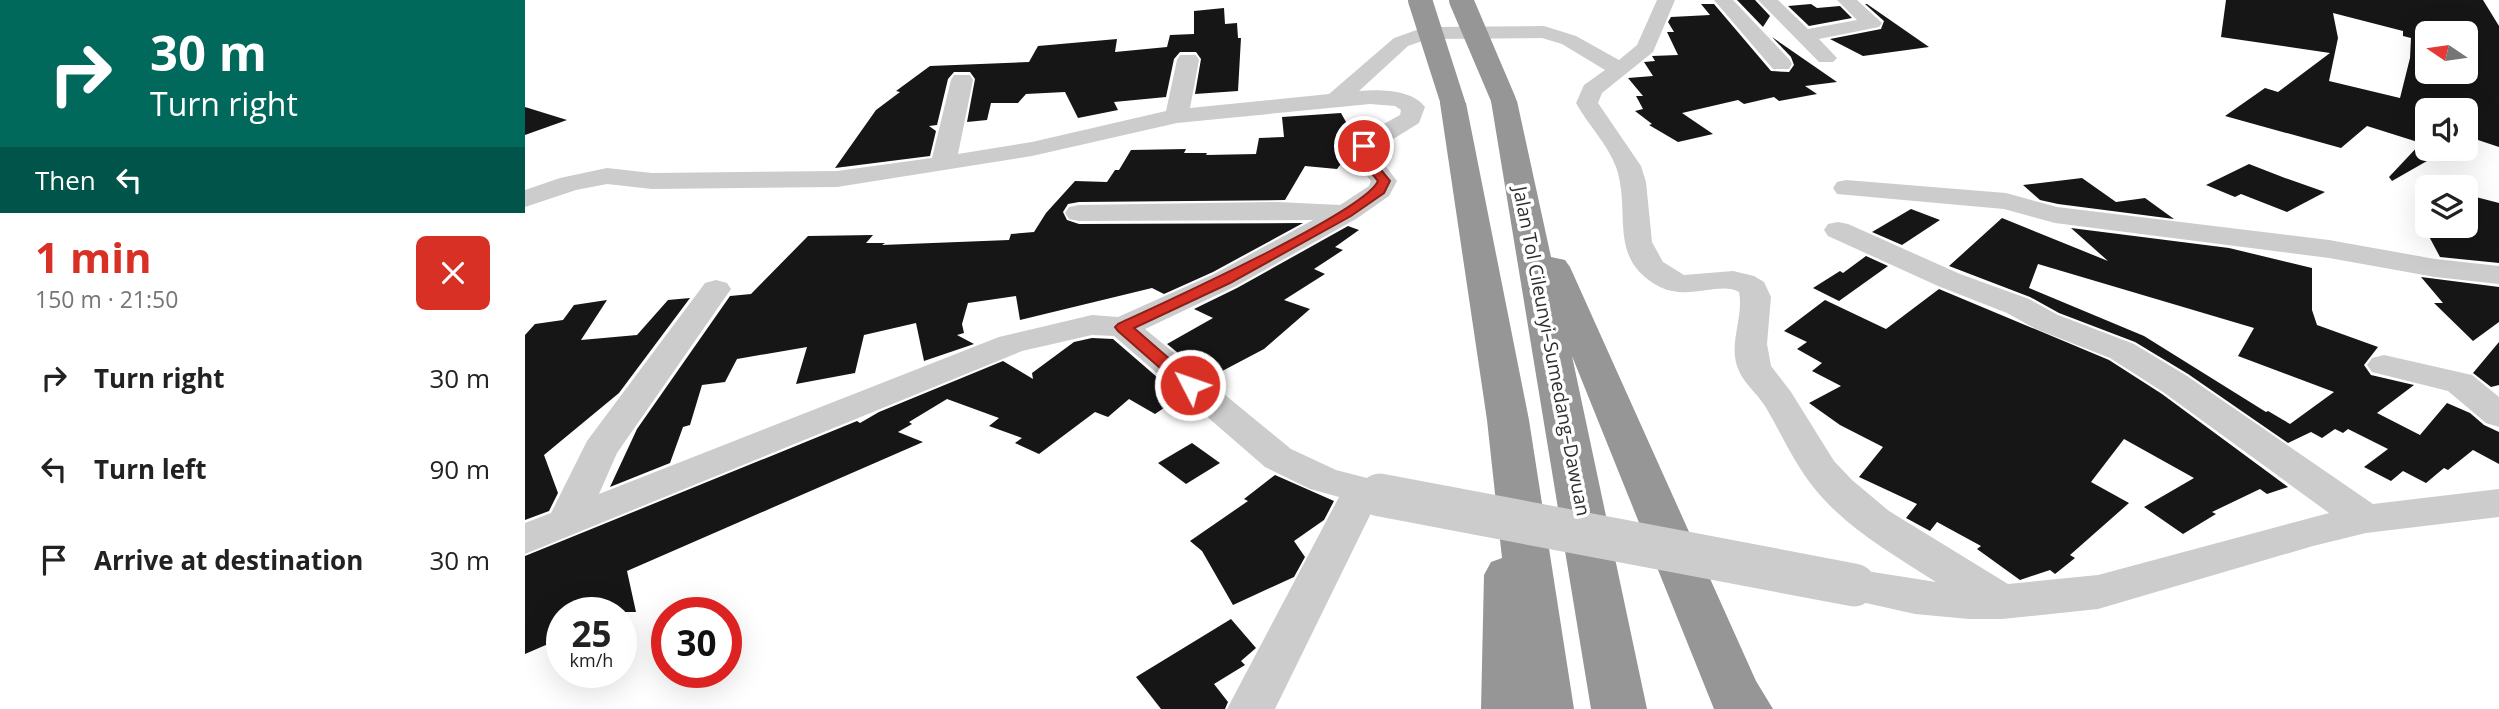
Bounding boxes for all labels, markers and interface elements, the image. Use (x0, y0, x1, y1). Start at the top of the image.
text: 30 m (150, 19, 267, 85)
north arrow (2415, 21, 2478, 84)
map controls (2415, 21, 2478, 238)
icon: right (35, 28, 126, 119)
text: Turn right (150, 82, 298, 125)
button: sound (2415, 98, 2478, 161)
pin (1334, 116, 1394, 176)
icon: arrive (1345, 127, 1383, 165)
icon: left (110, 161, 148, 199)
text: Then (35, 162, 96, 198)
button: layers (2415, 175, 2478, 238)
street label: Jalan Tol Cileunyi–Sumedang–Dawuan (1507, 182, 1597, 518)
text: 1 min (35, 228, 152, 285)
button: close (416, 236, 490, 310)
text: 150 m · 21:50 (35, 283, 178, 315)
position arrow (1153, 348, 1227, 422)
icon: right (35, 359, 73, 397)
text: Turn right (94, 360, 225, 396)
text: 30 m (429, 360, 490, 396)
icon: left (35, 450, 73, 488)
text: Turn left (94, 451, 206, 487)
text: 90 m (429, 451, 490, 487)
icon: arrive (35, 541, 73, 579)
text: Arrive at destination (94, 542, 363, 578)
text: 30 m (429, 542, 490, 578)
speed limit sign: 30 (651, 597, 742, 688)
text: 25 (571, 610, 612, 657)
text: km/h (570, 648, 613, 672)

